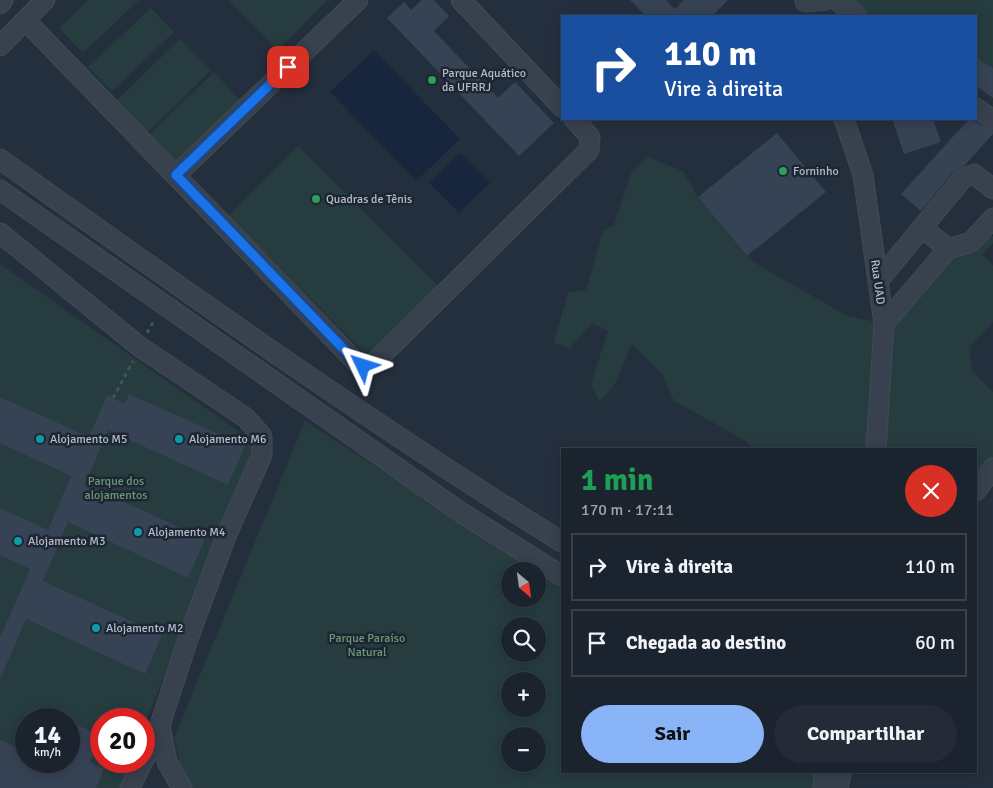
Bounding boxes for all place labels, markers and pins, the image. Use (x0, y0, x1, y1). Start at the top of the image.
pin (267, 46, 309, 88)
place label: Parque Aquático da UFRRJ (442, 66, 526, 95)
marker: Parque Aquático da UFRRJ (426, 74, 438, 86)
place label: Forninho (793, 164, 839, 179)
marker: Forninho (777, 165, 789, 177)
place label: Quadras de Tênis (326, 192, 412, 207)
marker: Quadras de Tênis (310, 193, 322, 205)
place label: Alojamento M5 (50, 432, 128, 447)
place label: Alojamento M6 (189, 432, 267, 447)
marker: Alojamento M5 (34, 433, 46, 445)
marker: Alojamento M6 (173, 433, 185, 445)
place label: Alojamento M4 (148, 525, 226, 540)
marker: Alojamento M4 (132, 526, 144, 538)
place label: Alojamento M3 (28, 534, 106, 549)
marker: Alojamento M3 (12, 535, 24, 547)
place label: Alojamento M2 (106, 621, 184, 636)
marker: Alojamento M2 (90, 622, 102, 634)

